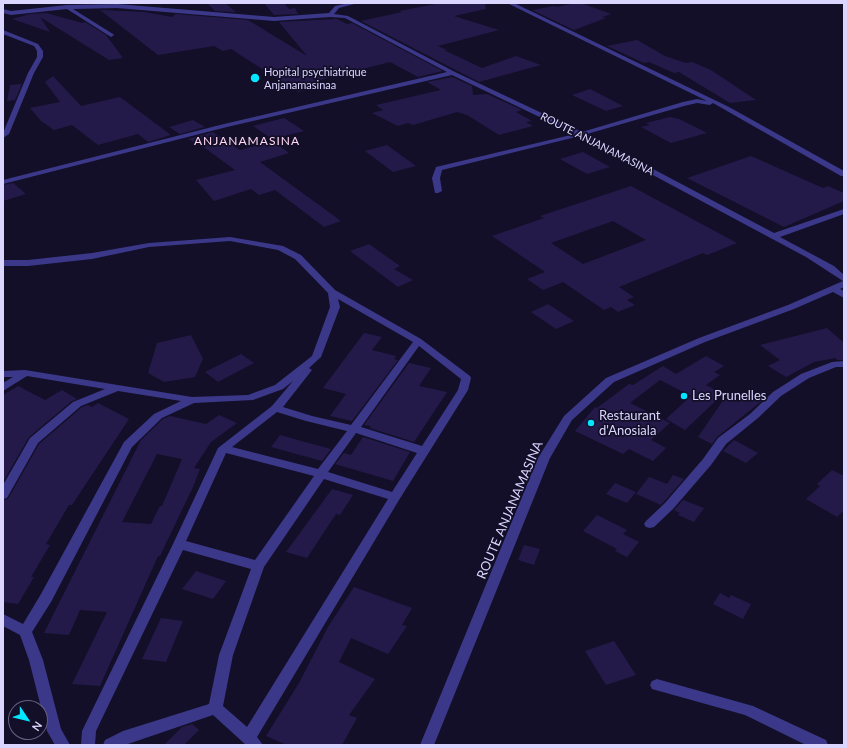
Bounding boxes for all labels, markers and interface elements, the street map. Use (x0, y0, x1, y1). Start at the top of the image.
place label: Hopital psychiatrique Anjanamasinaa (264, 65, 367, 91)
marker: Hopital psychiatrique Anjanamasinaa (249, 72, 261, 84)
street label: ROUTE ANJANAMASINA (538, 110, 656, 178)
district label: ANJANAMASINA (194, 134, 300, 148)
place label: Les Prunelles (692, 388, 766, 404)
marker: Les Prunelles (679, 391, 689, 401)
place label: Restaurant d'Anosiala (599, 408, 660, 439)
marker: Restaurant d'Anosiala (586, 418, 596, 428)
street label: ROUTE ANJANAMASINA (474, 439, 546, 581)
north arrow (8, 700, 48, 740)
text: N (30, 719, 45, 734)

